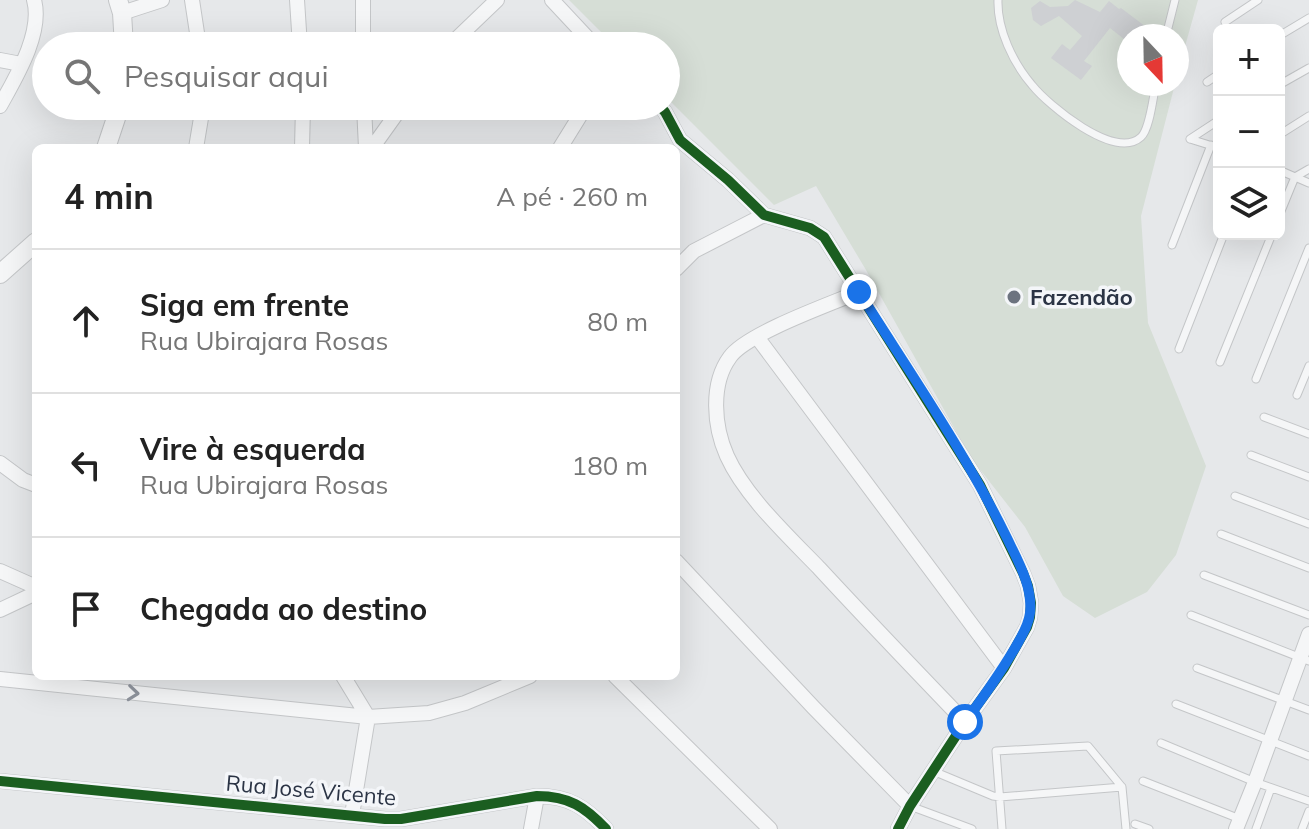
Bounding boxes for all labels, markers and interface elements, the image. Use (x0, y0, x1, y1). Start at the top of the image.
north arrow (1117, 24, 1189, 96)
map controls (1213, 24, 1285, 240)
button: + (1213, 24, 1285, 96)
search box (32, 32, 680, 120)
icon: search (60, 54, 104, 98)
text: Pesquisar aqui (124, 57, 329, 95)
button: − (1213, 96, 1285, 168)
button: layers (1213, 168, 1285, 240)
text: 4 min (64, 175, 154, 218)
text: A pé · 260 m (496, 180, 648, 213)
route end (841, 274, 877, 310)
place label: Fazendão (1030, 283, 1133, 311)
text: Siga em frente (140, 286, 349, 324)
marker: Fazendão (1005, 288, 1023, 306)
icon: ahead (64, 299, 108, 343)
text: 80 m (587, 305, 648, 338)
text: Rua Ubirajara Rosas (140, 324, 388, 357)
text: Vire à esquerda (140, 430, 366, 468)
icon: left (64, 443, 108, 487)
text: 180 m (572, 449, 648, 482)
text: Rua Ubirajara Rosas (140, 468, 388, 501)
icon: arrive (64, 587, 108, 631)
text: Chegada ao destino (140, 590, 427, 628)
one-way arrow (127, 684, 140, 701)
route start (947, 704, 983, 740)
street label: Rua José Vicente (225, 769, 397, 811)

